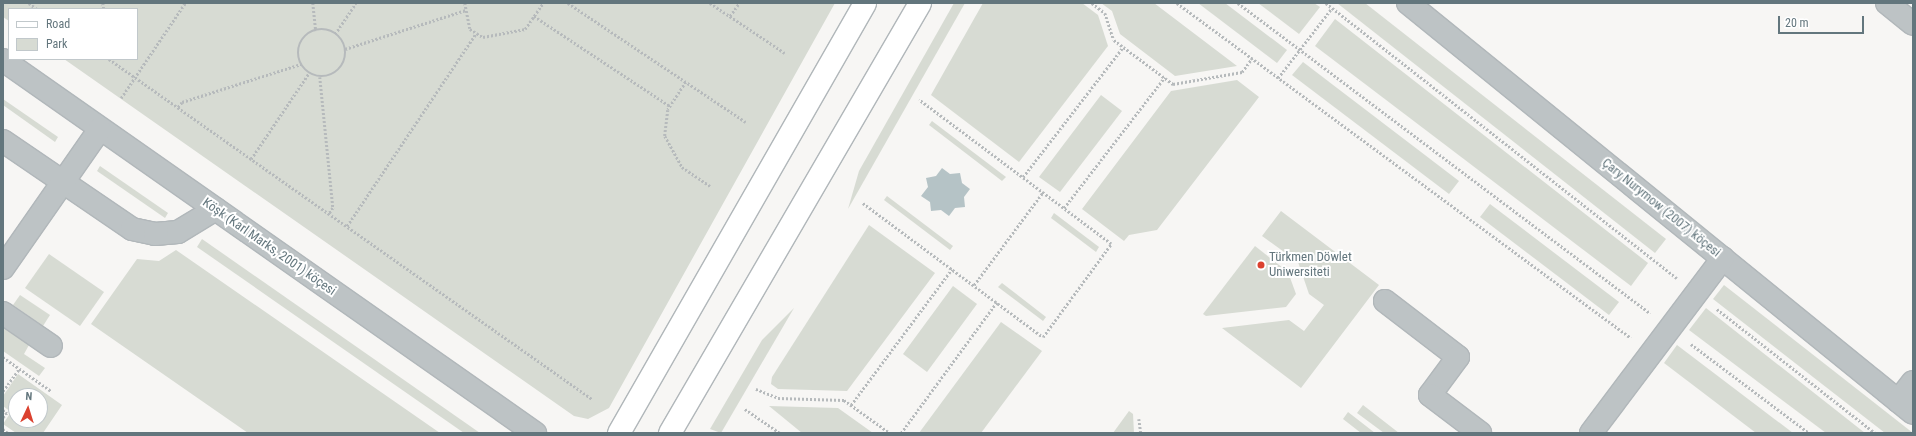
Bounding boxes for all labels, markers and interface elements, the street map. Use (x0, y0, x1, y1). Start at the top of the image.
legend (8, 8, 138, 60)
scale bar (1780, 8, 1866, 34)
text: 20 m (1785, 16, 1809, 30)
text: Road (46, 17, 70, 31)
text: Park (46, 37, 67, 51)
street label: Çary Nurymow (2007) köçesi (1599, 155, 1723, 261)
street label: Köşk (Karl Marks, 2001) köçesi (199, 195, 339, 299)
place label: Türkmen Döwlet Uniwersiteti (1269, 250, 1352, 281)
marker: Türkmen Döwlet Uniwersiteti (1256, 260, 1266, 270)
north arrow (8, 388, 48, 428)
text: N (25, 390, 33, 403)

